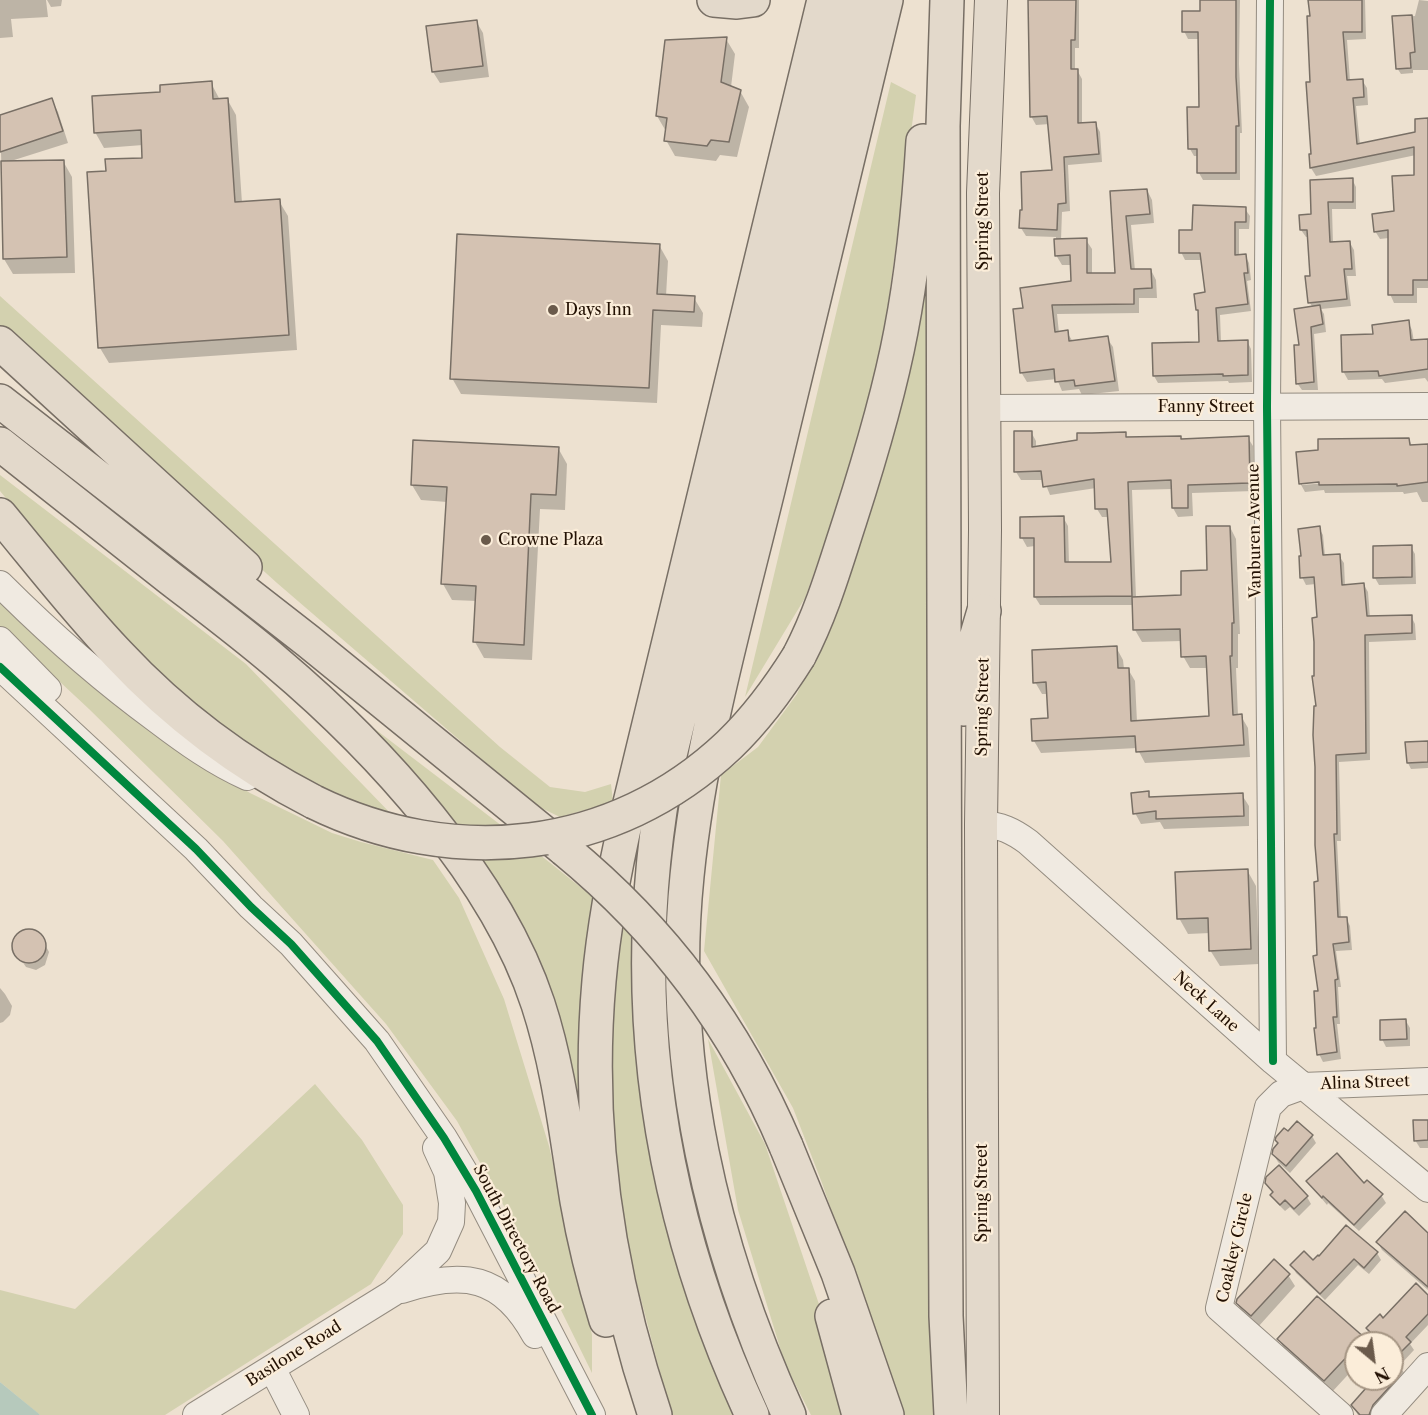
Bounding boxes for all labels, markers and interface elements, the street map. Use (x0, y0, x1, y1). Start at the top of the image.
street label: Spring Street (973, 171, 993, 271)
place label: Days Inn (565, 300, 632, 320)
marker: Days Inn (546, 303, 560, 317)
street label: Fanny Street (1158, 397, 1254, 417)
street label: Vanburen Avenue (1244, 463, 1266, 599)
place label: Crowne Plaza (498, 530, 603, 550)
marker: Crowne Plaza (479, 533, 493, 547)
street label: Spring Street (973, 657, 993, 757)
street label: Neck Lane (1169, 968, 1243, 1036)
street label: Alina Street (1320, 1072, 1410, 1094)
street label: Spring Street (972, 1143, 992, 1243)
street label: South Directory Road (469, 1161, 563, 1317)
street label: Coakley Circle (1213, 1191, 1257, 1305)
street label: Basilone Road (243, 1317, 345, 1391)
north arrow (1344, 1331, 1404, 1391)
text: N (1371, 1363, 1393, 1387)

